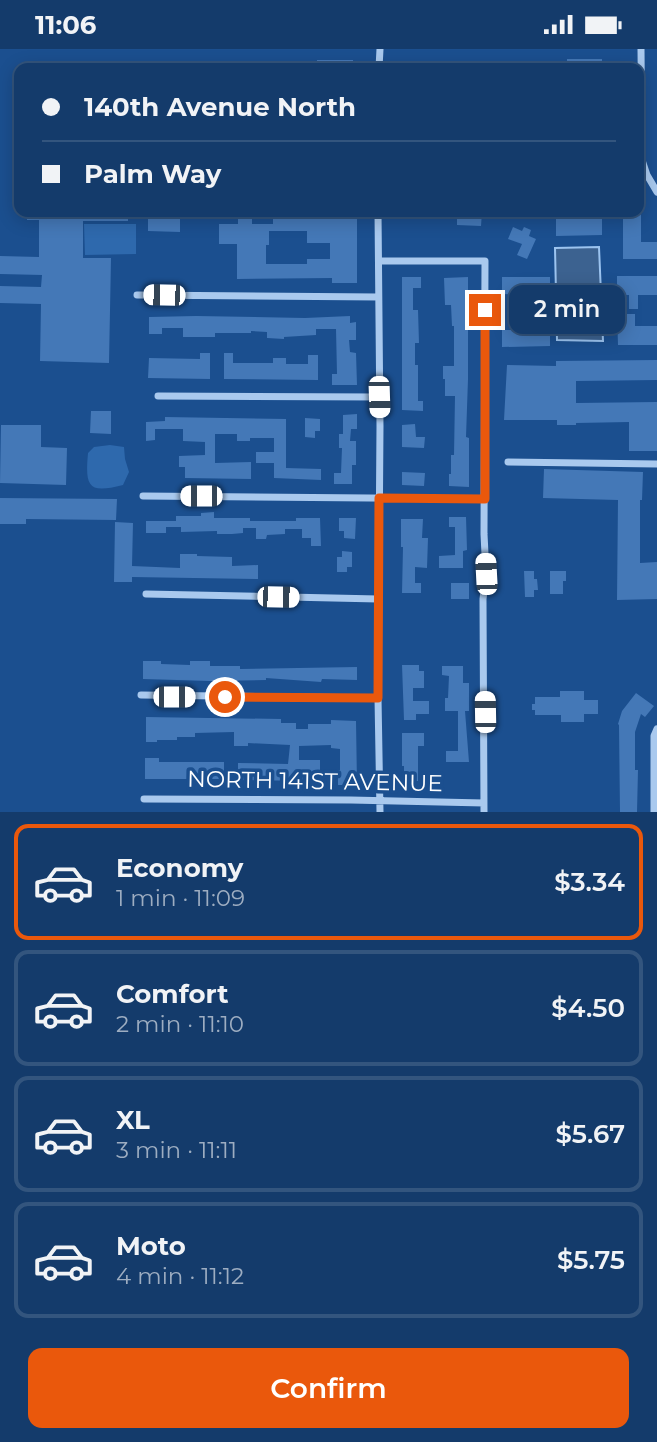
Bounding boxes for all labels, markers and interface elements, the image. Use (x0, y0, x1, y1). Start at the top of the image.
text: 11:06 (35, 9, 96, 41)
text: 140th Avenue North (84, 91, 356, 123)
text: Palm Way (84, 158, 221, 190)
car (143, 284, 186, 306)
callout: 2 min (510, 285, 625, 335)
route end (469, 294, 501, 326)
text: 2 min (534, 295, 600, 323)
car (368, 376, 391, 418)
car (181, 486, 223, 507)
car (475, 552, 498, 596)
car (257, 586, 300, 608)
route start (209, 681, 241, 713)
car (154, 687, 196, 708)
car (475, 691, 496, 733)
street label: NORTH 141ST AVENUE (187, 765, 443, 797)
icon: car (32, 851, 95, 914)
text: Economy (116, 852, 243, 884)
text: $3.34 (554, 866, 625, 898)
text: 1 min · 11:09 (116, 884, 245, 912)
icon: car (32, 977, 95, 1040)
text: Comfort (116, 978, 228, 1010)
text: $4.50 (551, 992, 625, 1024)
text: 2 min · 11:10 (116, 1010, 244, 1038)
icon: car (32, 1103, 95, 1166)
text: XL (116, 1104, 150, 1136)
text: $5.67 (555, 1118, 625, 1150)
text: 3 min · 11:11 (116, 1136, 237, 1164)
icon: car (32, 1229, 95, 1292)
text: Moto (116, 1230, 186, 1262)
text: $5.75 (557, 1244, 625, 1276)
text: 4 min · 11:12 (116, 1262, 244, 1290)
button: Confirm (28, 1348, 629, 1428)

